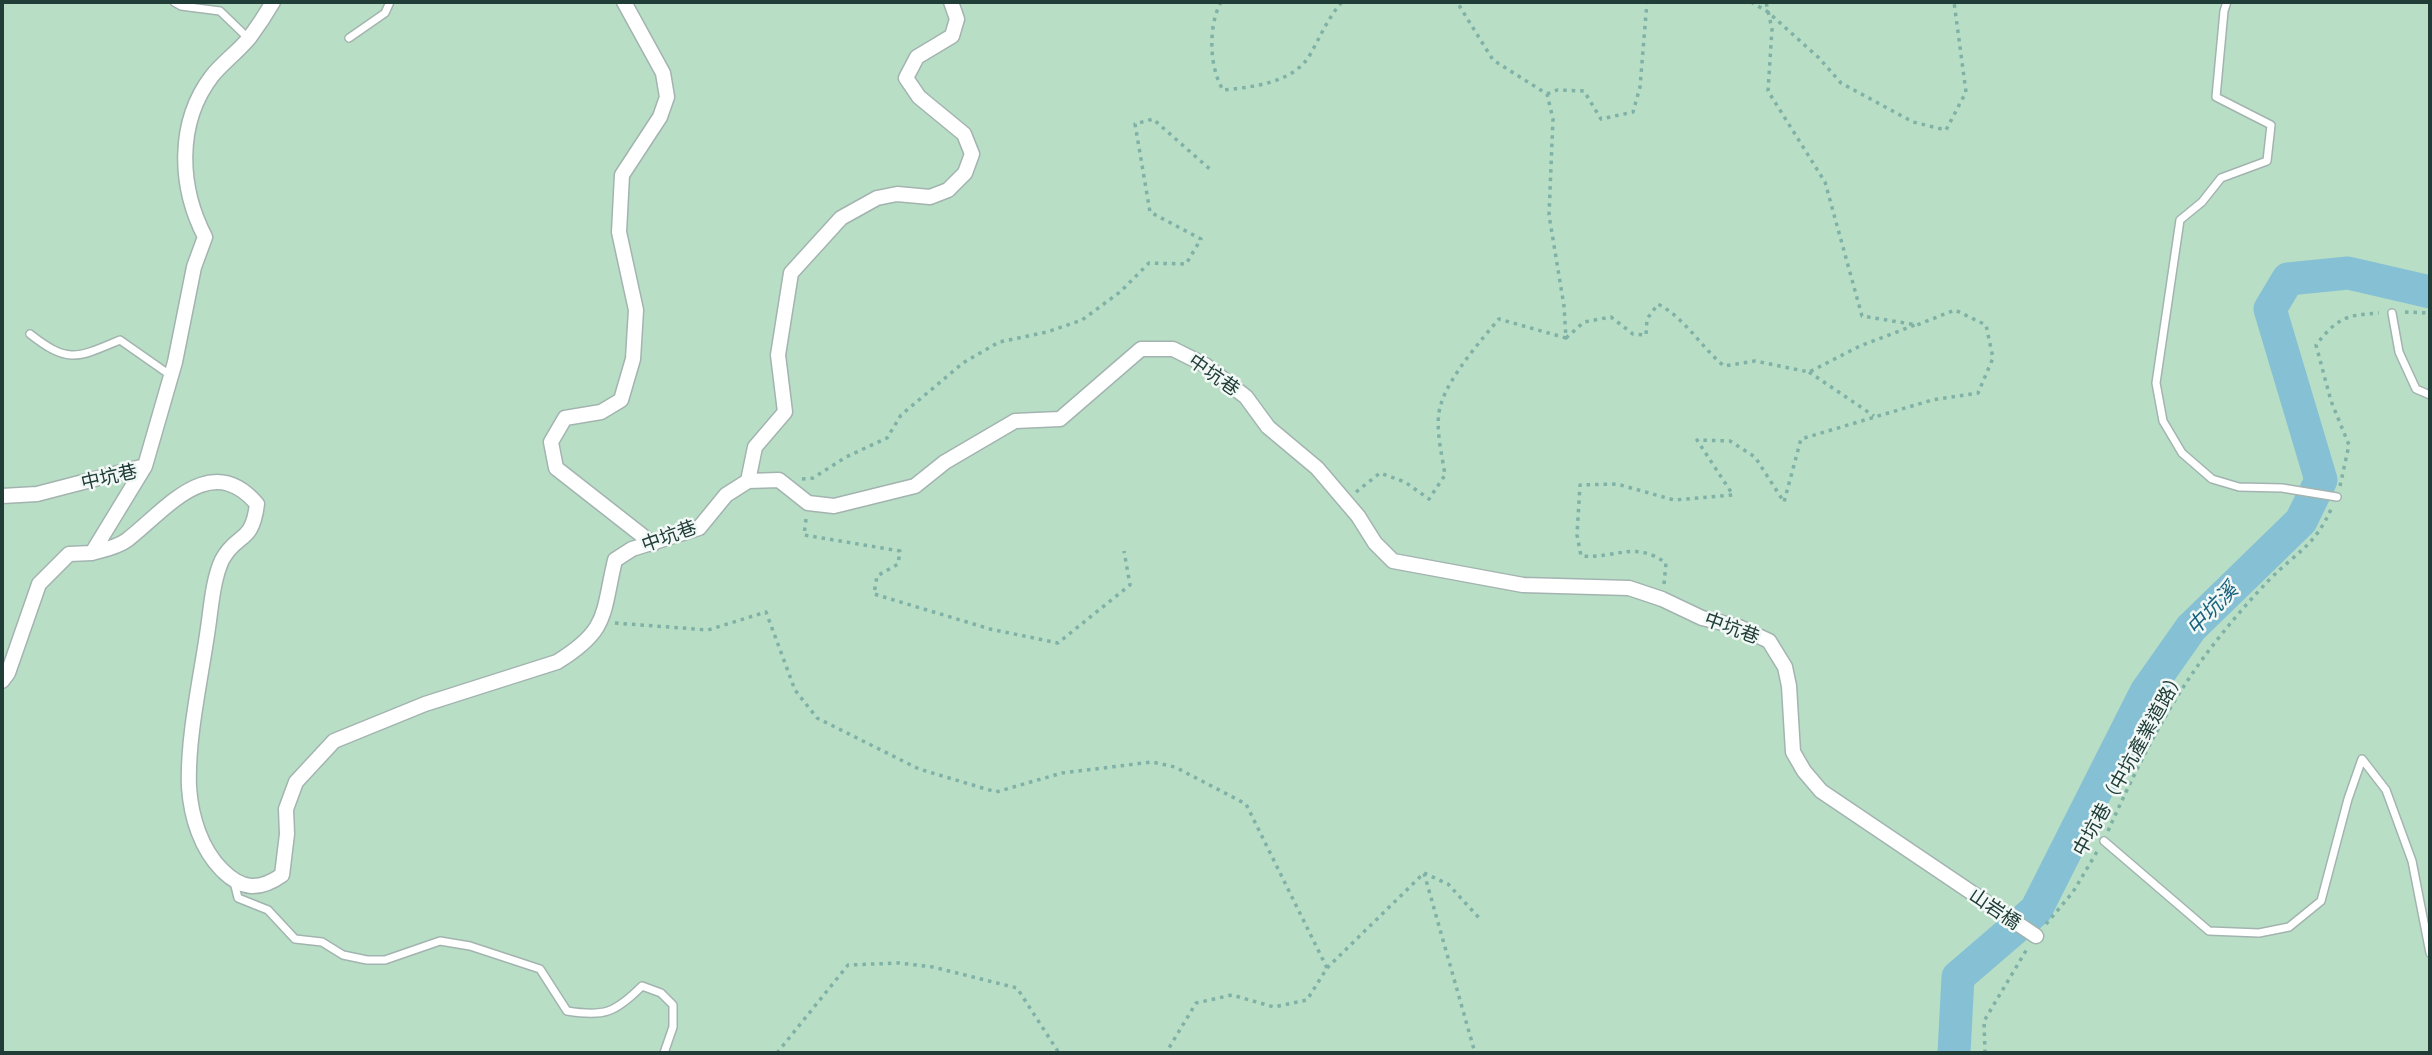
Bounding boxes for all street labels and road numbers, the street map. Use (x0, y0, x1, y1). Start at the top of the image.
street label: 中坑巷 (1184, 349, 1244, 401)
street label: 中坑巷 (79, 459, 139, 495)
street label: 中坑巷 (638, 516, 700, 556)
street label: 中坑巷 (1701, 608, 1763, 648)
street label: 中坑巷（中坑產業道路） (2068, 666, 2190, 860)
street label: 山岩橋 (1965, 884, 2025, 934)

